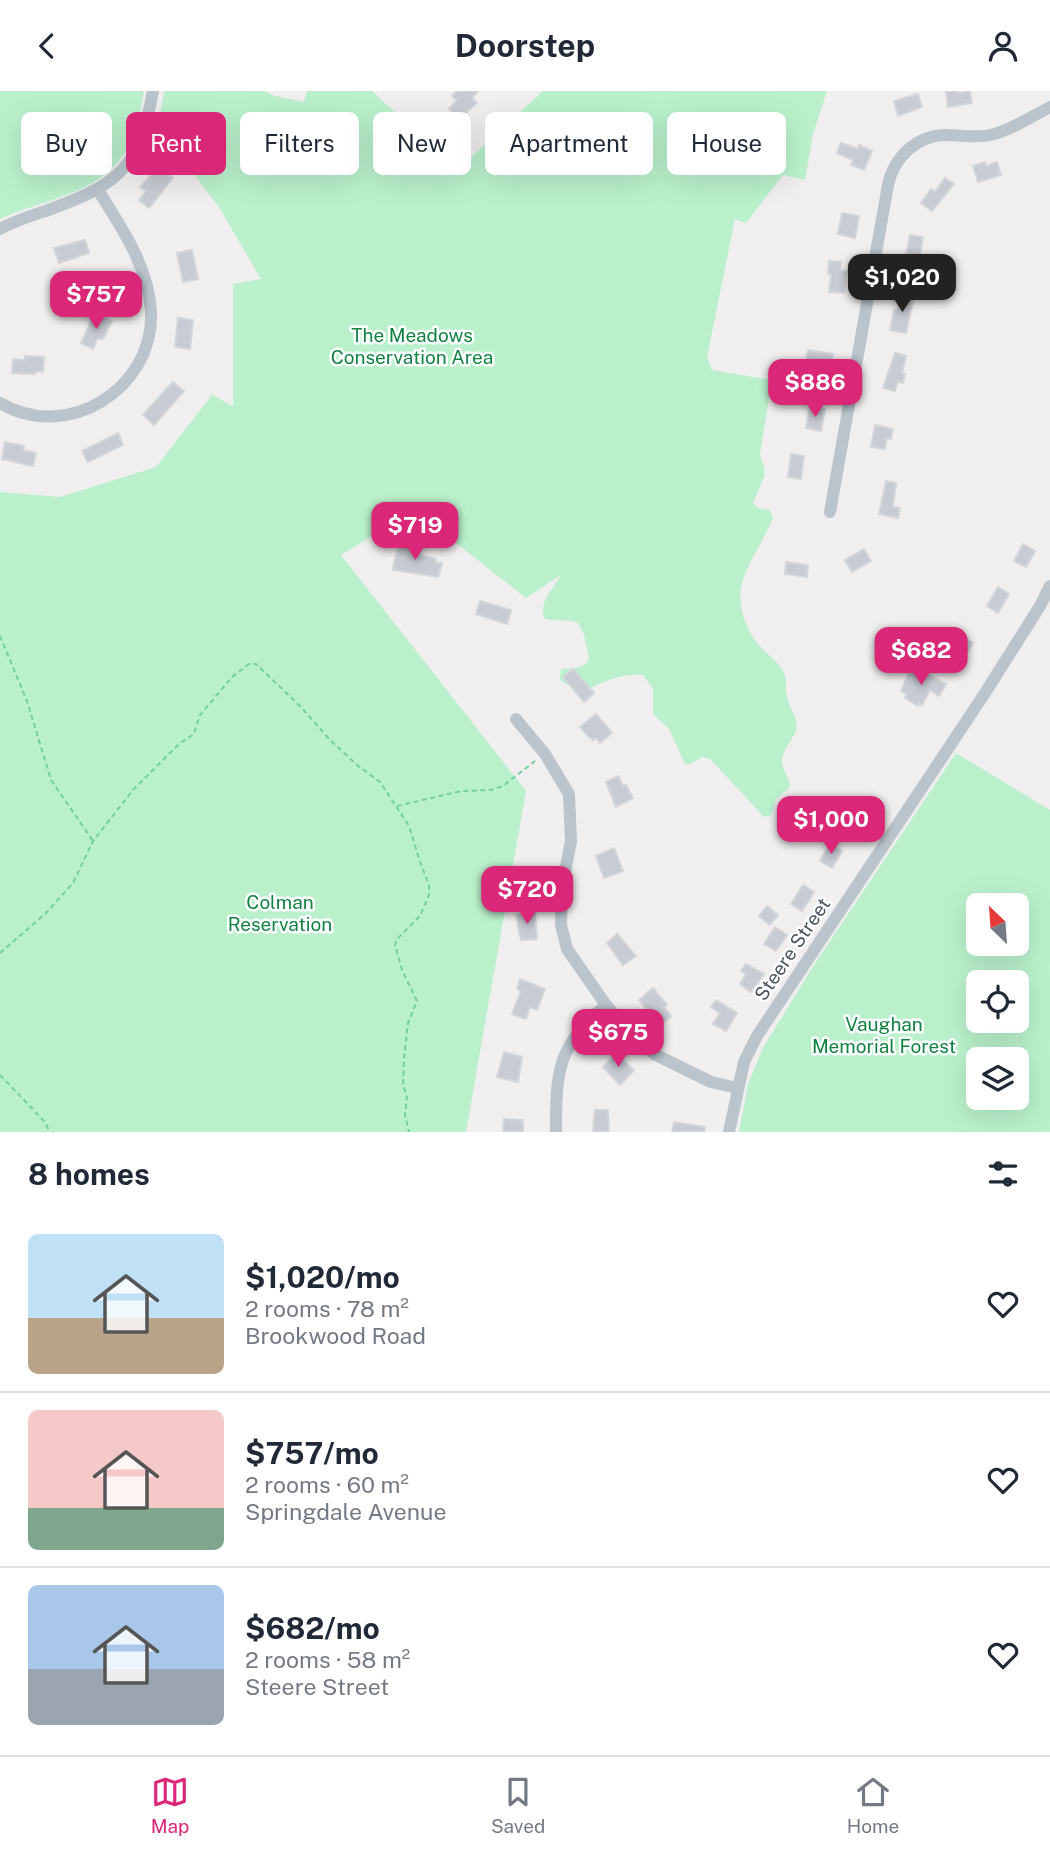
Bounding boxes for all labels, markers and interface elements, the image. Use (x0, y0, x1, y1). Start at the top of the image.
icon: back (28, 27, 66, 65)
text: Doorstep (455, 27, 595, 64)
icon: person (984, 27, 1022, 65)
chip: Buy (21, 112, 112, 175)
chip: Rent (126, 112, 226, 175)
chip: Filters (240, 112, 359, 175)
chip: New (373, 112, 471, 175)
chip: Apartment (485, 112, 653, 175)
chip: House (667, 112, 786, 175)
pin: $1,020 (845, 255, 959, 314)
text: $1,020 (864, 263, 940, 290)
pin: $757 (55, 271, 137, 331)
text: $757 (66, 280, 126, 307)
park label: The Meadows Conservation Area (331, 324, 493, 368)
pin: $886 (774, 359, 856, 419)
text: $886 (784, 368, 846, 395)
pin: $719 (374, 503, 456, 562)
text: $719 (387, 511, 443, 538)
pin: $682 (880, 627, 962, 687)
text: $682 (891, 636, 951, 663)
pin: $1,000 (774, 797, 888, 856)
text: $1,000 (793, 805, 869, 832)
pin: $720 (486, 867, 568, 926)
text: $720 (497, 875, 557, 902)
park label: Colman Reservation (228, 891, 332, 935)
north arrow (966, 893, 1029, 955)
map controls (966, 893, 1029, 1110)
street label: Steere Street (750, 894, 834, 1004)
button: locate (966, 970, 1029, 1033)
pin: $675 (577, 1009, 659, 1069)
park label: Vaughan Memorial Forest (812, 1013, 956, 1057)
text: $675 (588, 1018, 648, 1045)
button: layers (966, 1047, 1029, 1110)
icon: filters (984, 1155, 1022, 1193)
text: 8 homes (28, 1156, 150, 1192)
text: $1,020/mo (245, 1259, 400, 1295)
icon: home (84, 1262, 168, 1346)
icon: heart (984, 1285, 1022, 1323)
text: 2 rooms · 78 m² (245, 1295, 409, 1322)
text: Brookwood Road (245, 1322, 426, 1349)
text: $757/mo (245, 1435, 379, 1471)
icon: home (84, 1438, 168, 1522)
icon: heart (984, 1461, 1022, 1499)
text: 2 rooms · 60 m² (245, 1471, 409, 1498)
text: Springdale Avenue (245, 1498, 446, 1525)
text: $682/mo (245, 1610, 380, 1646)
icon: home (84, 1613, 168, 1697)
icon: heart (984, 1636, 1022, 1674)
text: 2 rooms · 58 m² (245, 1646, 410, 1673)
text: Steere Street (245, 1673, 389, 1700)
tab: Map (151, 1773, 189, 1837)
tab: Saved (491, 1773, 545, 1837)
tab: Home (847, 1773, 899, 1837)

